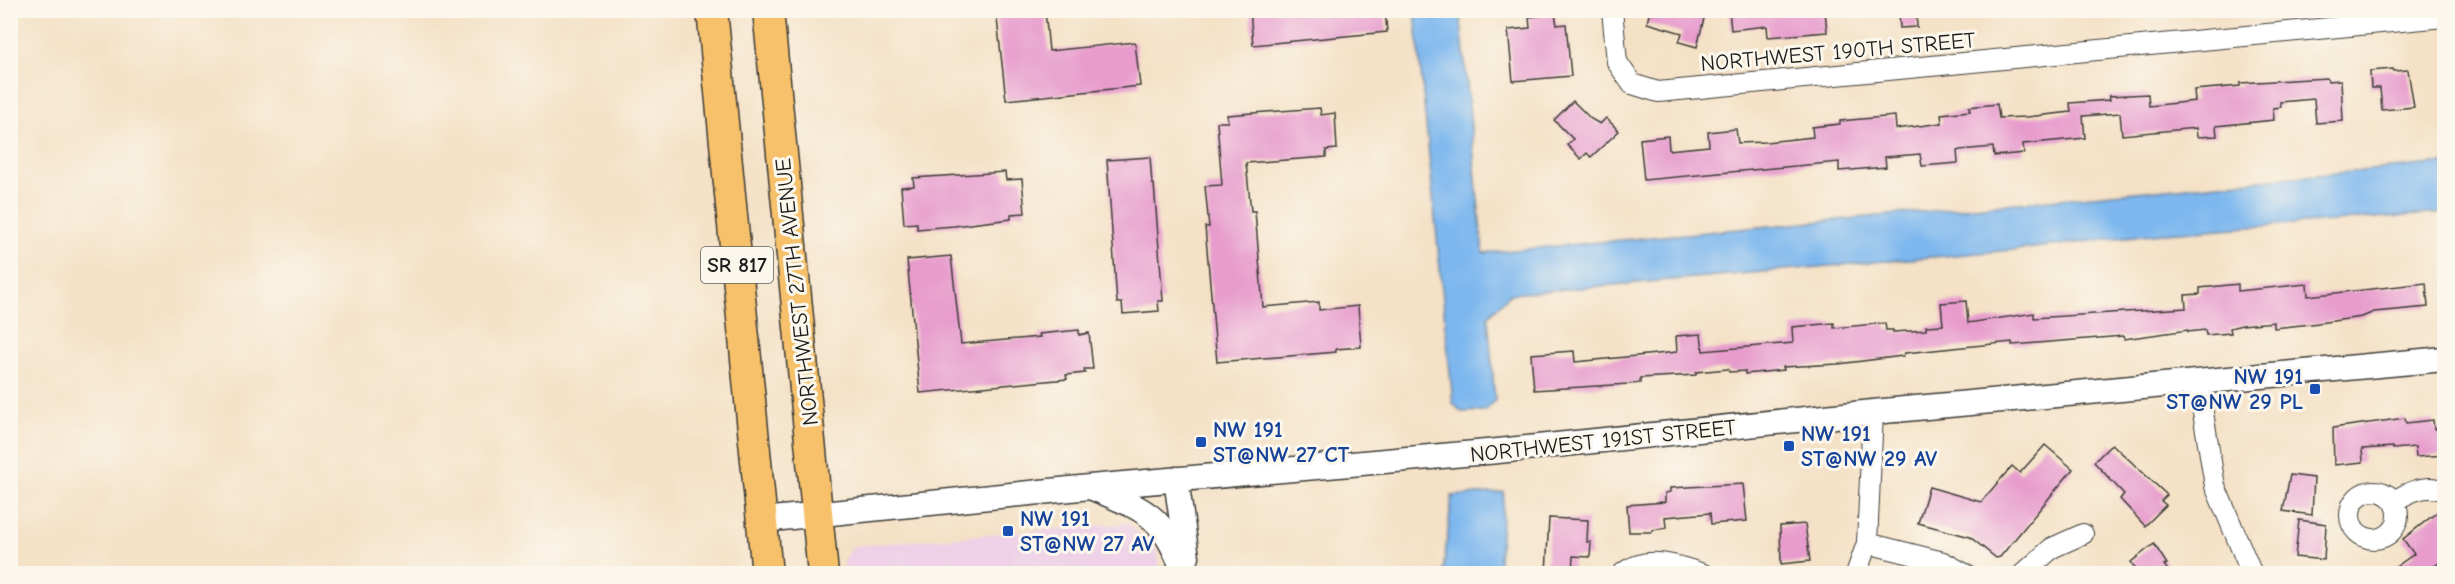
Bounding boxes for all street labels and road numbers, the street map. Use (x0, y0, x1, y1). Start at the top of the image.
street label: NORTHWEST 190TH STREET (1700, 27, 1977, 77)
street label: NORTHWEST 27TH AVENUE (770, 157, 824, 427)
road number: SR 817 (701, 247, 773, 283)
street label: NORTHWEST 191ST STREET (1469, 414, 1738, 468)

